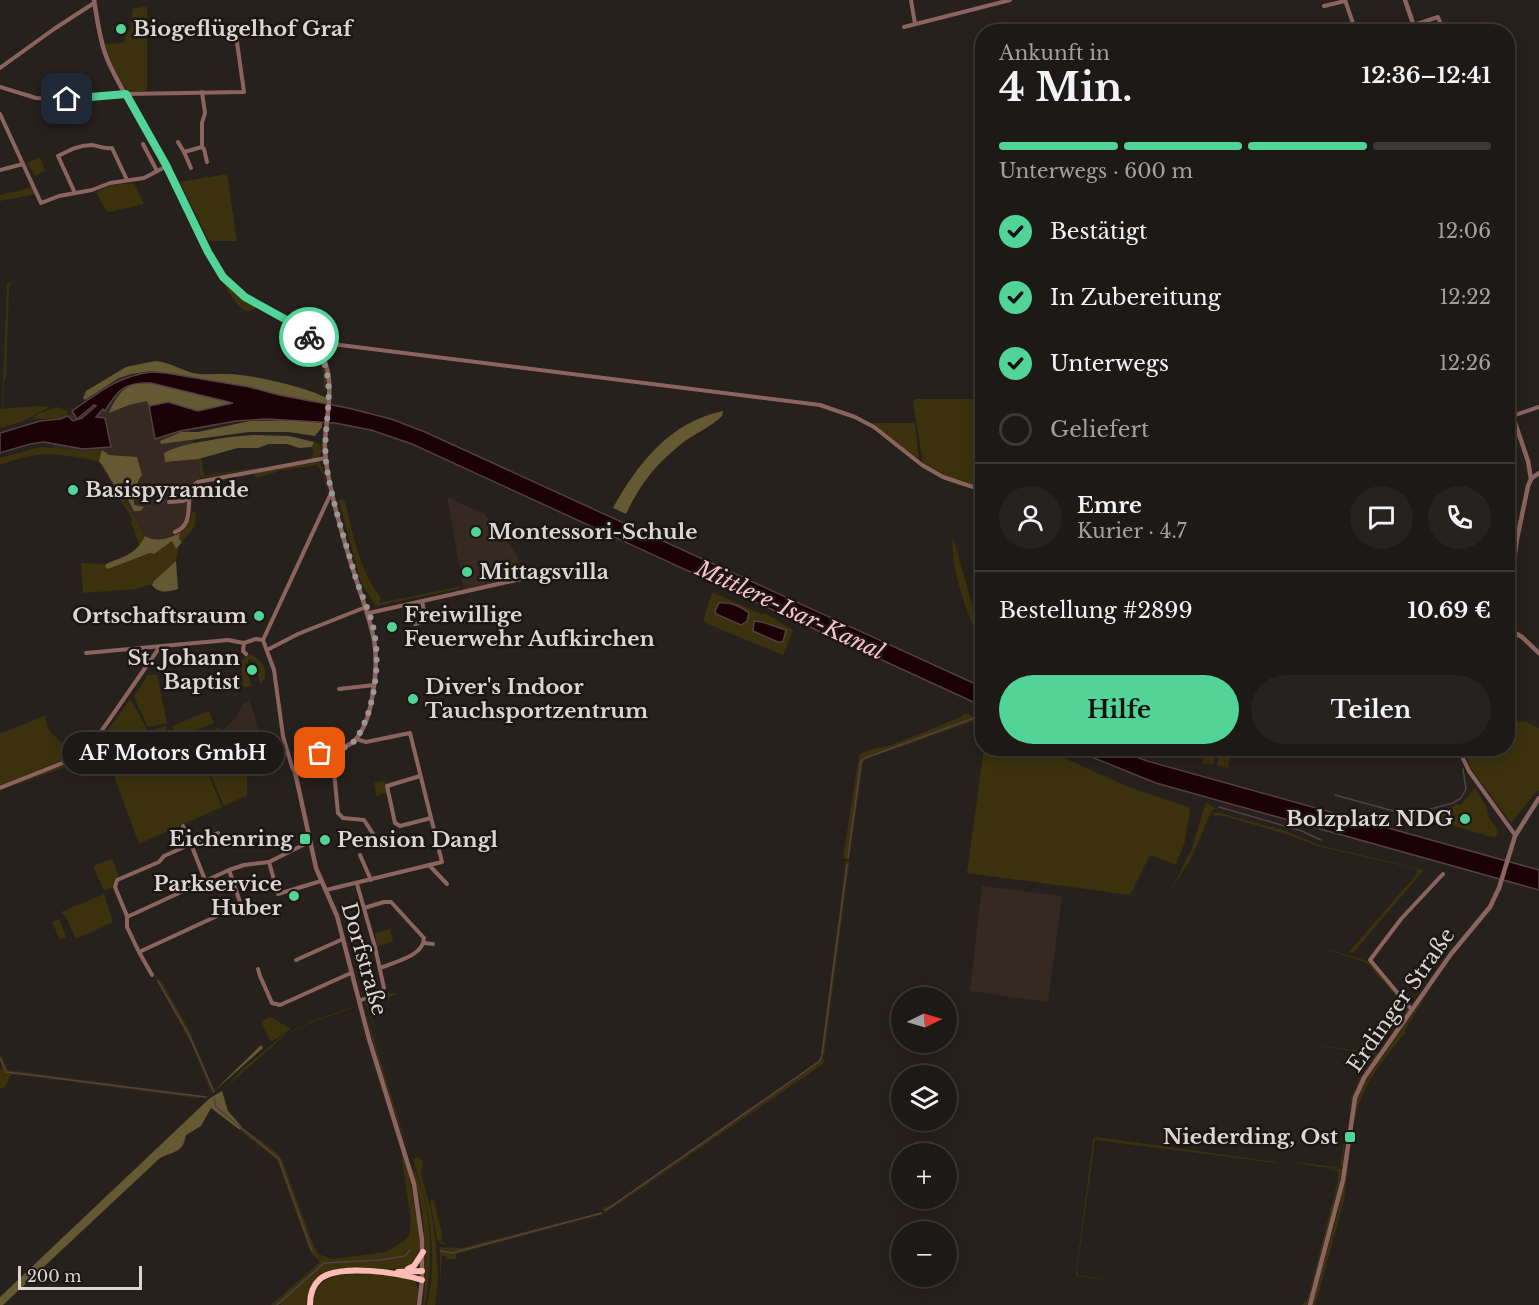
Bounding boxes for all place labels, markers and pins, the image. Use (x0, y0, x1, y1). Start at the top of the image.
place label: Biogeflügelhof Graf (133, 16, 355, 42)
marker: Biogeflügelhof Graf (114, 22, 128, 36)
pin (41, 73, 92, 124)
place label: Basispyramide (85, 477, 249, 503)
marker: Basispyramide (66, 483, 80, 497)
place label: Montessori-Schule (488, 519, 697, 545)
marker: Montessori-Schule (469, 525, 483, 539)
place label: Mittagsvilla (479, 559, 609, 585)
marker: Mittagsvilla (460, 565, 474, 579)
place label: Freiwillige Feuerwehr Aufkirchen (404, 602, 655, 652)
place label: Ortschaftsraum (72, 603, 247, 629)
marker: Ortschaftsraum (252, 609, 266, 623)
marker: Freiwillige Feuerwehr Aufkirchen (385, 620, 399, 634)
place label: St. Johann Baptist (128, 645, 240, 695)
marker: St. Johann Baptist (245, 663, 259, 677)
place label: Diver's Indoor Tauchsportzentrum (425, 674, 648, 724)
marker: Diver's Indoor Tauchsportzentrum (406, 692, 420, 706)
pin (294, 727, 345, 778)
callout: AF Motors GmbH (62, 732, 284, 774)
place label: Bolzplatz NDG (1286, 806, 1454, 832)
marker: Bolzplatz NDG (1458, 812, 1472, 826)
place label: Eichenring (169, 826, 294, 852)
place label: Pension Dangl (337, 827, 498, 853)
marker: Eichenring (298, 832, 312, 846)
marker: Pension Dangl (318, 833, 332, 847)
place label: Parkservice Huber (153, 871, 283, 921)
marker: Parkservice Huber (287, 889, 301, 903)
place label: Niederding, Ost (1163, 1124, 1338, 1150)
marker: Niederding, Ost (1343, 1130, 1357, 1144)

